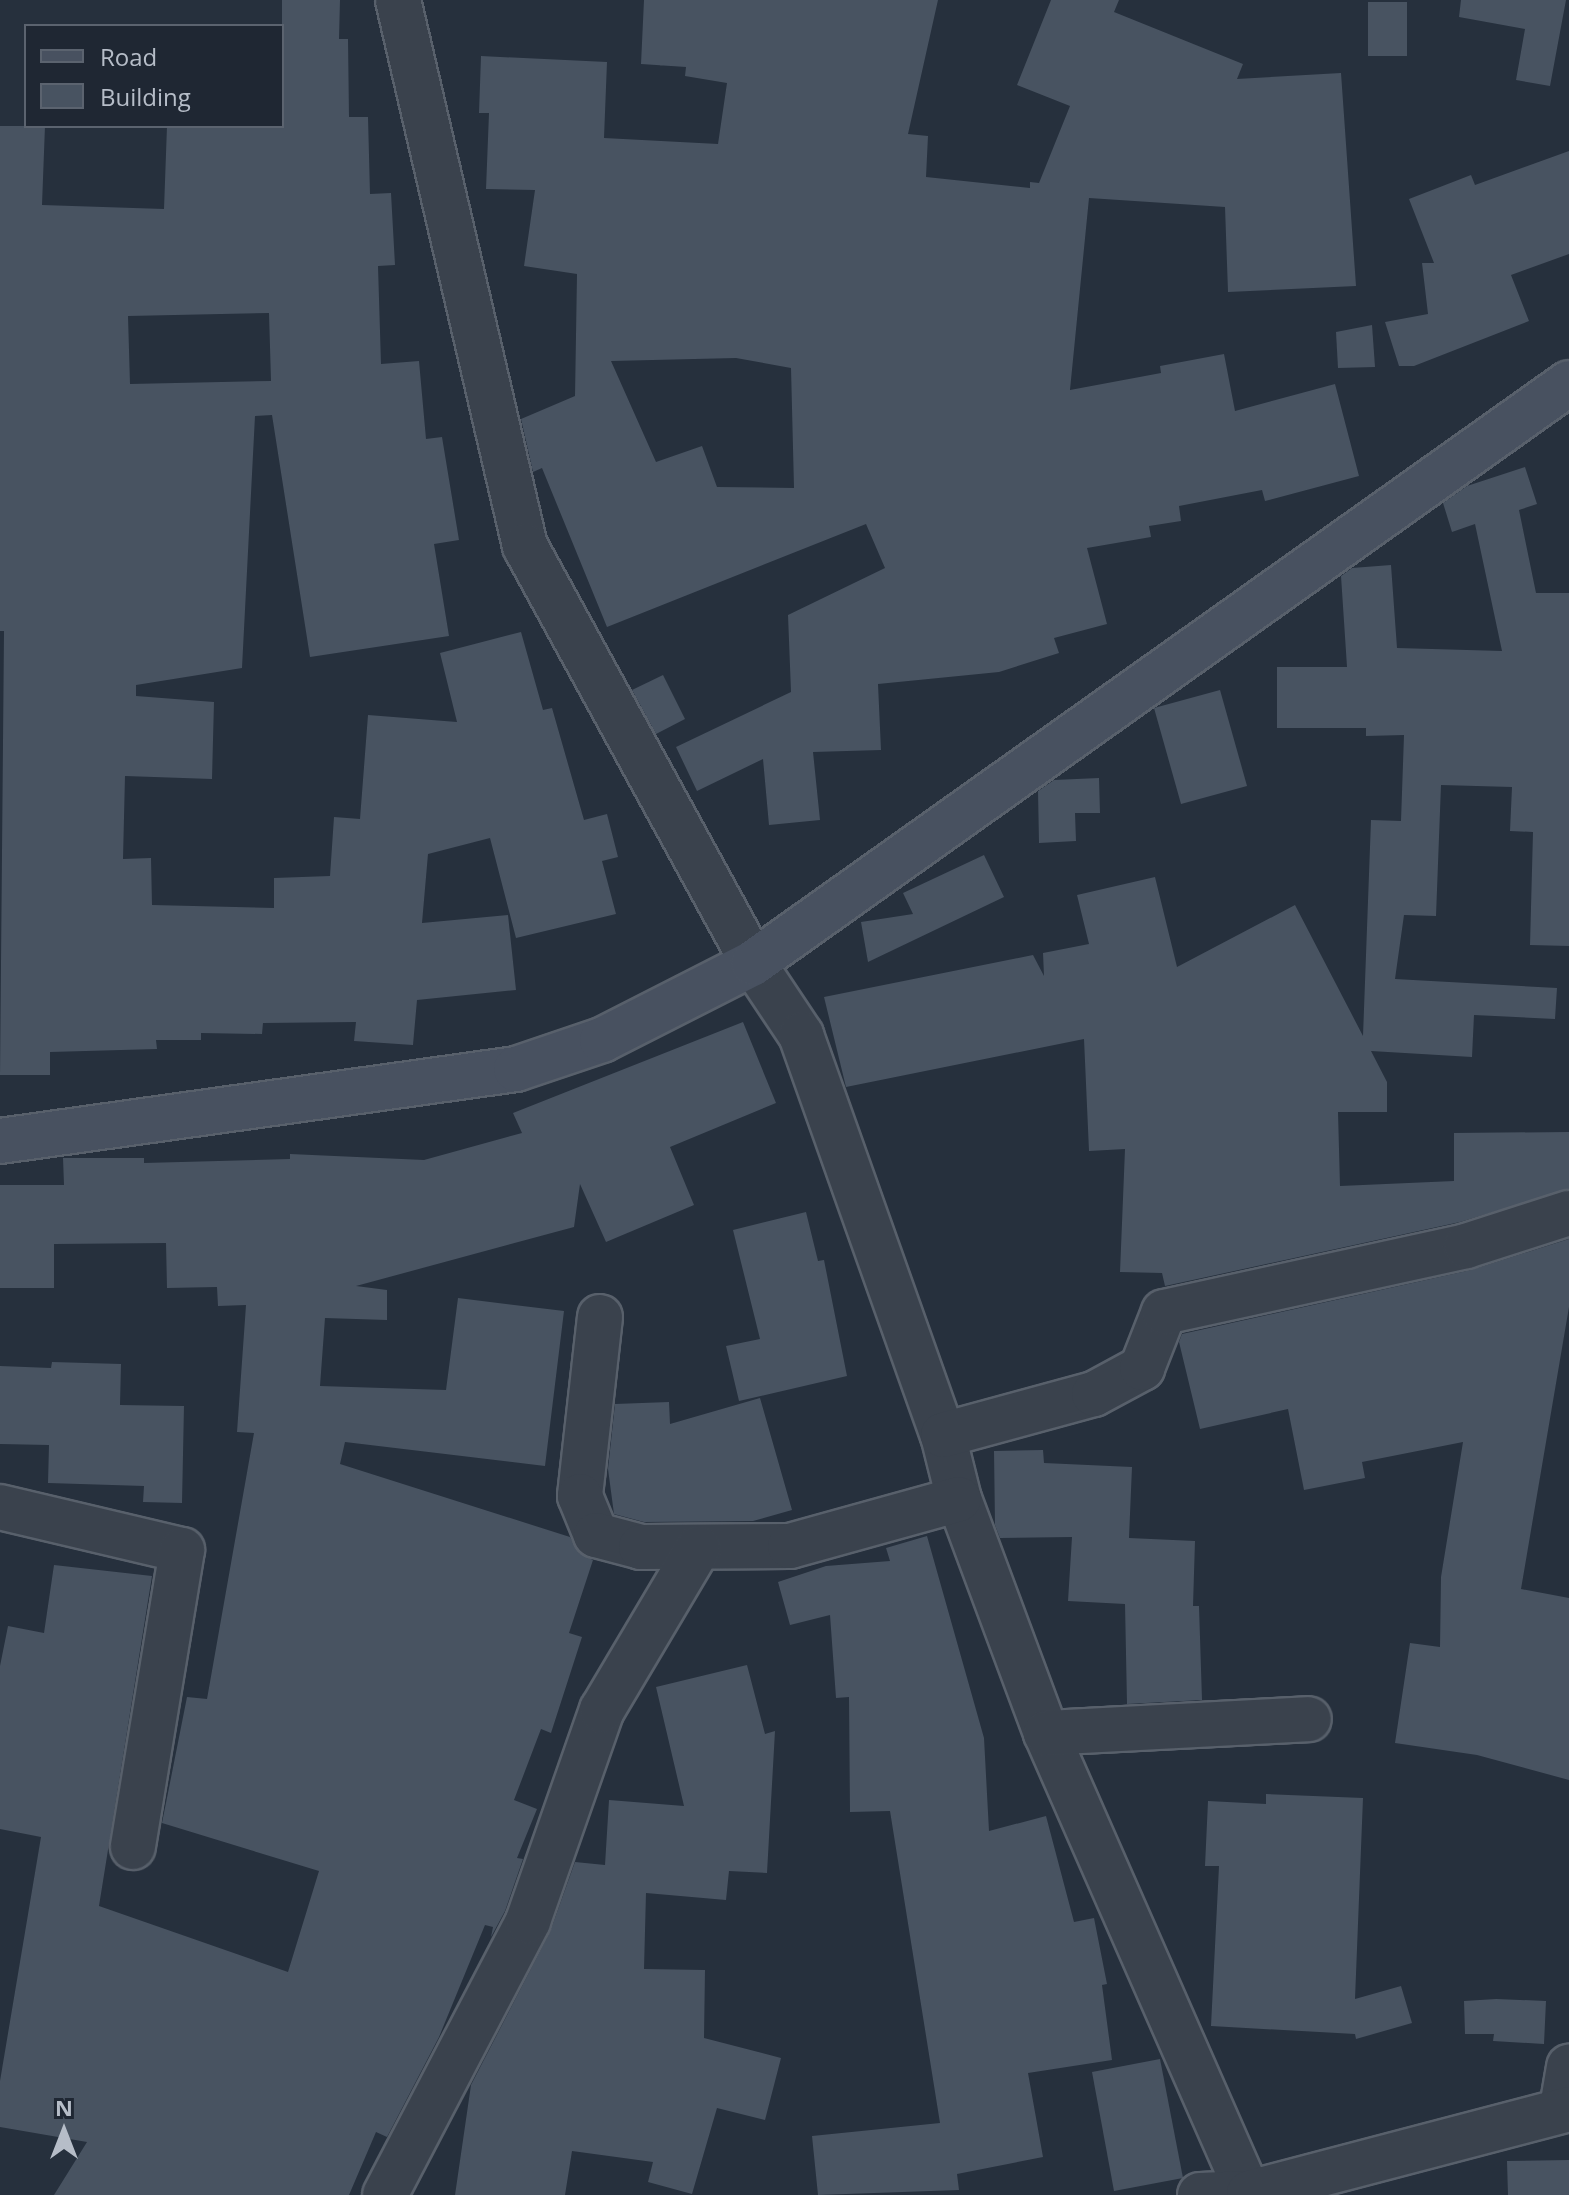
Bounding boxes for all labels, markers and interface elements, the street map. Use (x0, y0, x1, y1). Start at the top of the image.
legend (24, 24, 284, 128)
text: Road (100, 40, 157, 73)
text: Building (100, 80, 191, 113)
north arrow (24, 2091, 104, 2171)
text: N (55, 2092, 73, 2122)

